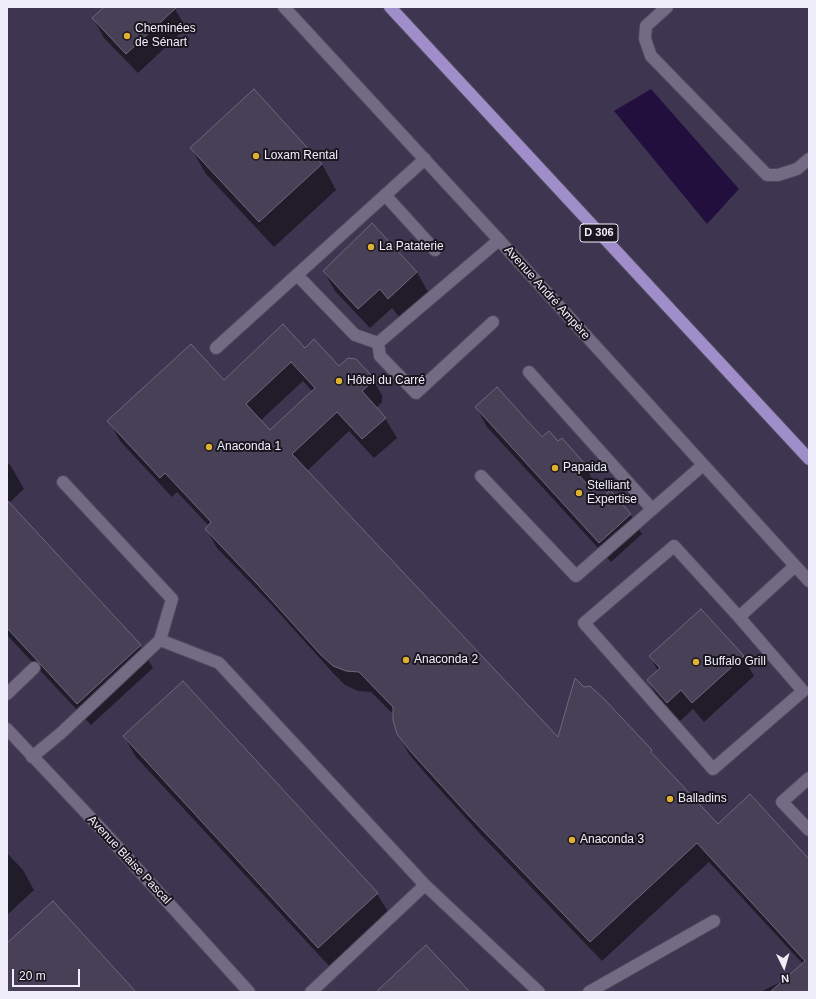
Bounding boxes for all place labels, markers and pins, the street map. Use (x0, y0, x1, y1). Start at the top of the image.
place label: Cheminées de Sénart (135, 22, 196, 50)
marker: Cheminées de Sénart (122, 31, 132, 41)
place label: Loxam Rental (264, 149, 338, 163)
marker: Loxam Rental (251, 151, 261, 161)
place label: La Pataterie (379, 240, 444, 254)
marker: La Pataterie (366, 242, 376, 252)
place label: Hôtel du Carré (347, 374, 425, 388)
marker: Hôtel du Carré (334, 376, 344, 386)
place label: Anaconda 1 (217, 440, 281, 454)
marker: Anaconda 1 (204, 442, 214, 452)
place label: Papaida (563, 461, 607, 475)
marker: Papaida (550, 463, 560, 473)
place label: Stelliant Expertise (587, 479, 637, 507)
marker: Stelliant Expertise (574, 488, 584, 498)
place label: Anaconda 2 (414, 653, 478, 667)
marker: Anaconda 2 (401, 655, 411, 665)
place label: Buffalo Grill (704, 655, 766, 669)
marker: Buffalo Grill (691, 657, 701, 667)
place label: Balladins (678, 792, 727, 806)
marker: Balladins (665, 794, 675, 804)
place label: Anaconda 3 (580, 833, 644, 847)
marker: Anaconda 3 (567, 835, 577, 845)

